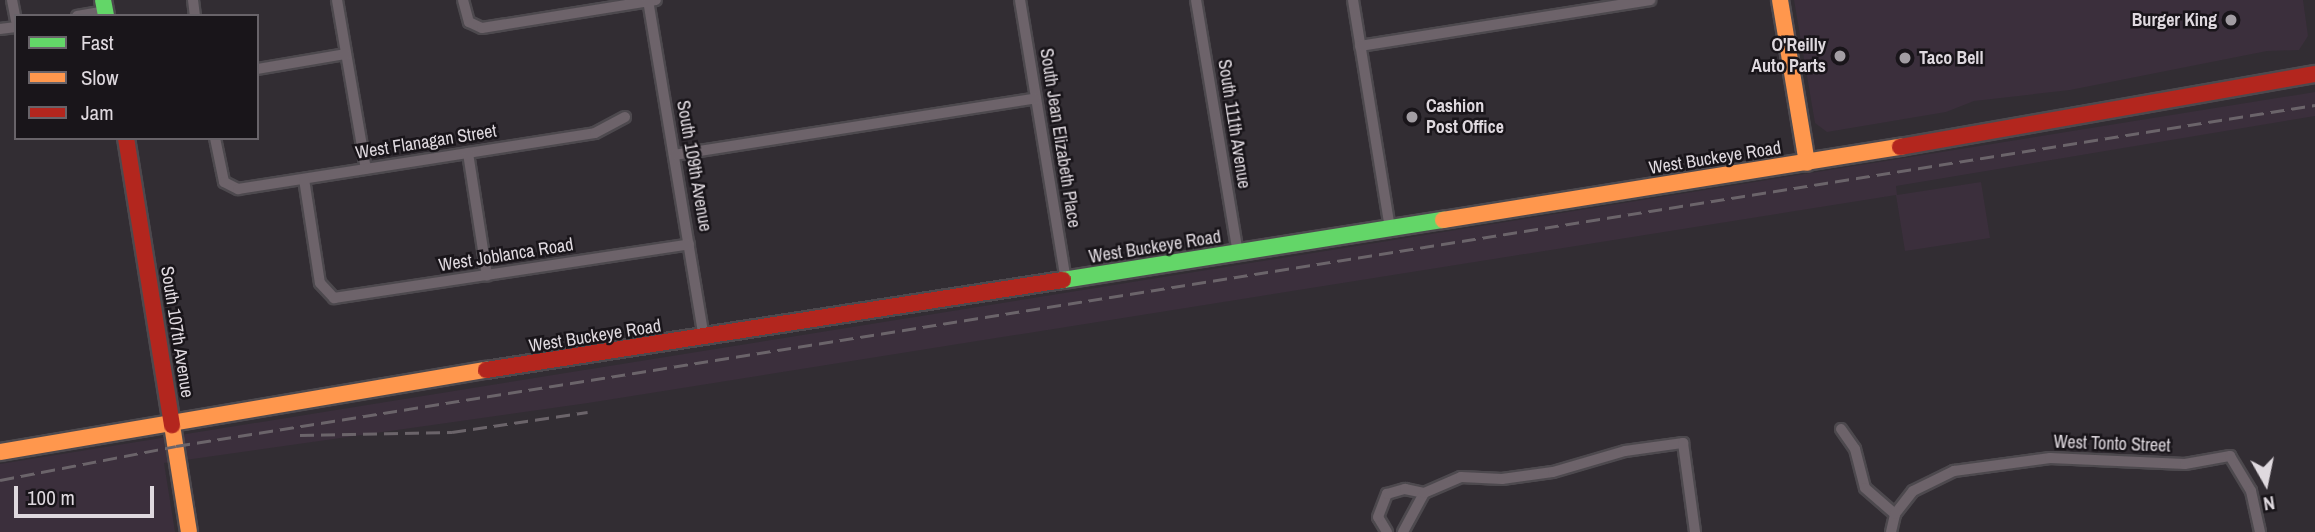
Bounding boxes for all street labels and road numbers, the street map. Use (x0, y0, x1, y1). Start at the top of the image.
street label: South Jean Elizabeth Place (1035, 47, 1085, 229)
street label: South 111th Avenue (1213, 57, 1255, 191)
street label: South 109th Avenue (672, 98, 716, 234)
street label: West Flanagan Street (354, 120, 498, 164)
street label: West Buckeye Road (1647, 137, 1783, 179)
street label: West Buckeye Road (1087, 226, 1223, 268)
street label: West Joblanca Road (437, 234, 575, 276)
street label: South 107th Avenue (156, 264, 198, 400)
street label: West Buckeye Road (527, 315, 663, 357)
street label: West Tonto Street (2053, 431, 2171, 457)

